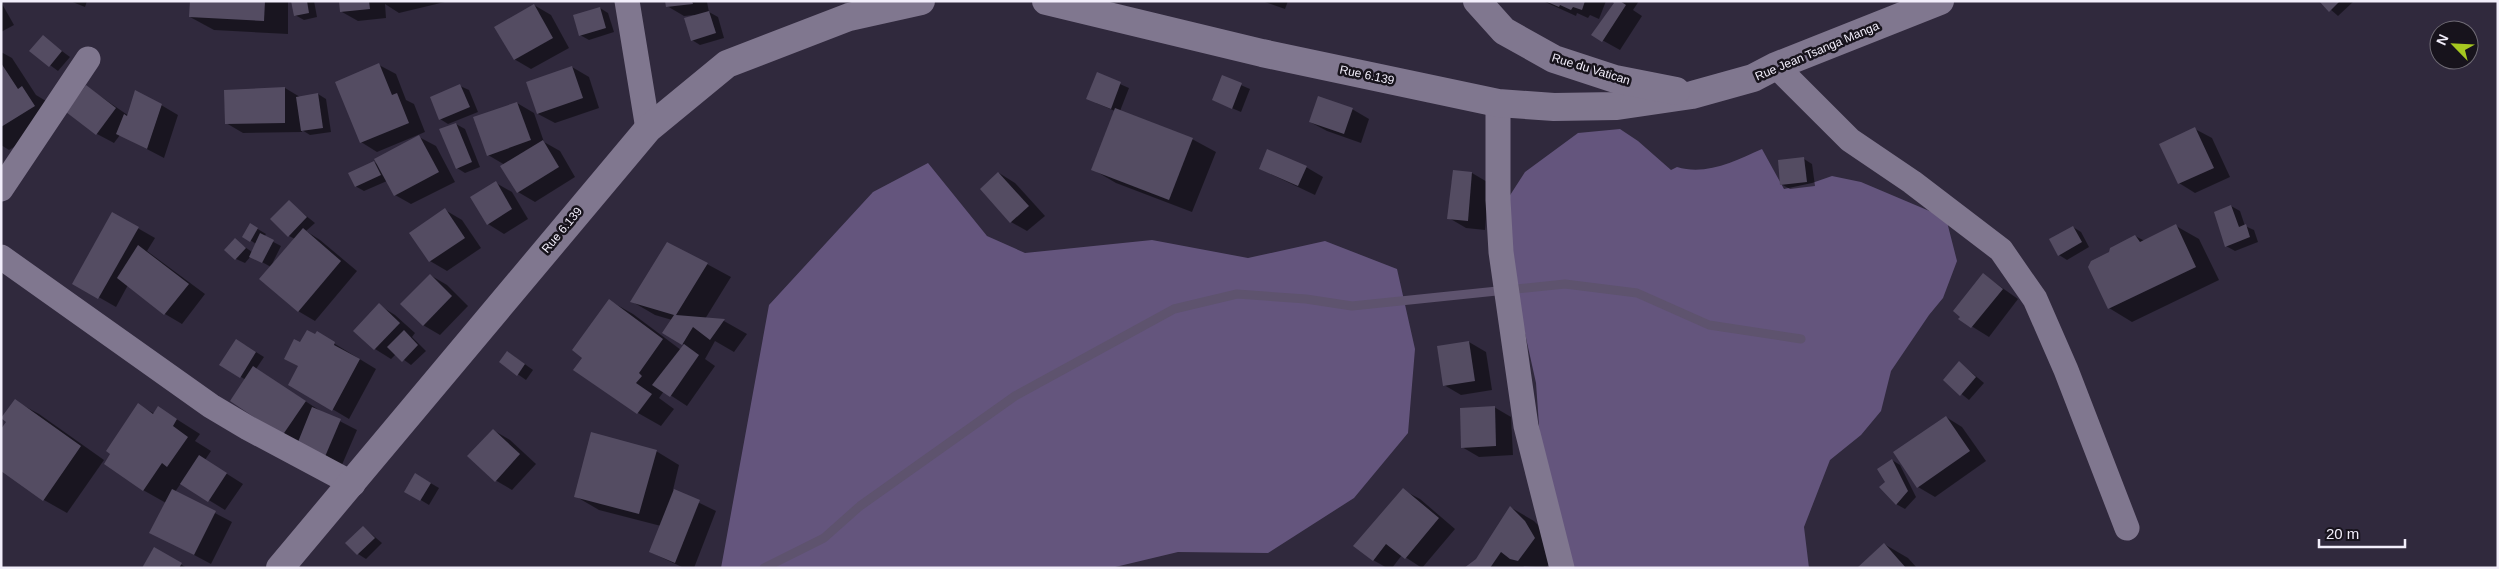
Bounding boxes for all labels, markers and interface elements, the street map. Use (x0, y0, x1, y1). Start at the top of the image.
street label: Rue Jean Tsanga Manga (1753, 18, 1881, 83)
north arrow (2429, 20, 2479, 70)
text: N (2433, 32, 2451, 48)
street label: Rue du Vatican (1550, 50, 1632, 88)
street label: Rue 6.139 (1338, 62, 1396, 88)
street label: Rue 6.139 (539, 204, 585, 256)
scale bar (2319, 516, 2405, 548)
text: 20 m (2326, 525, 2359, 542)

